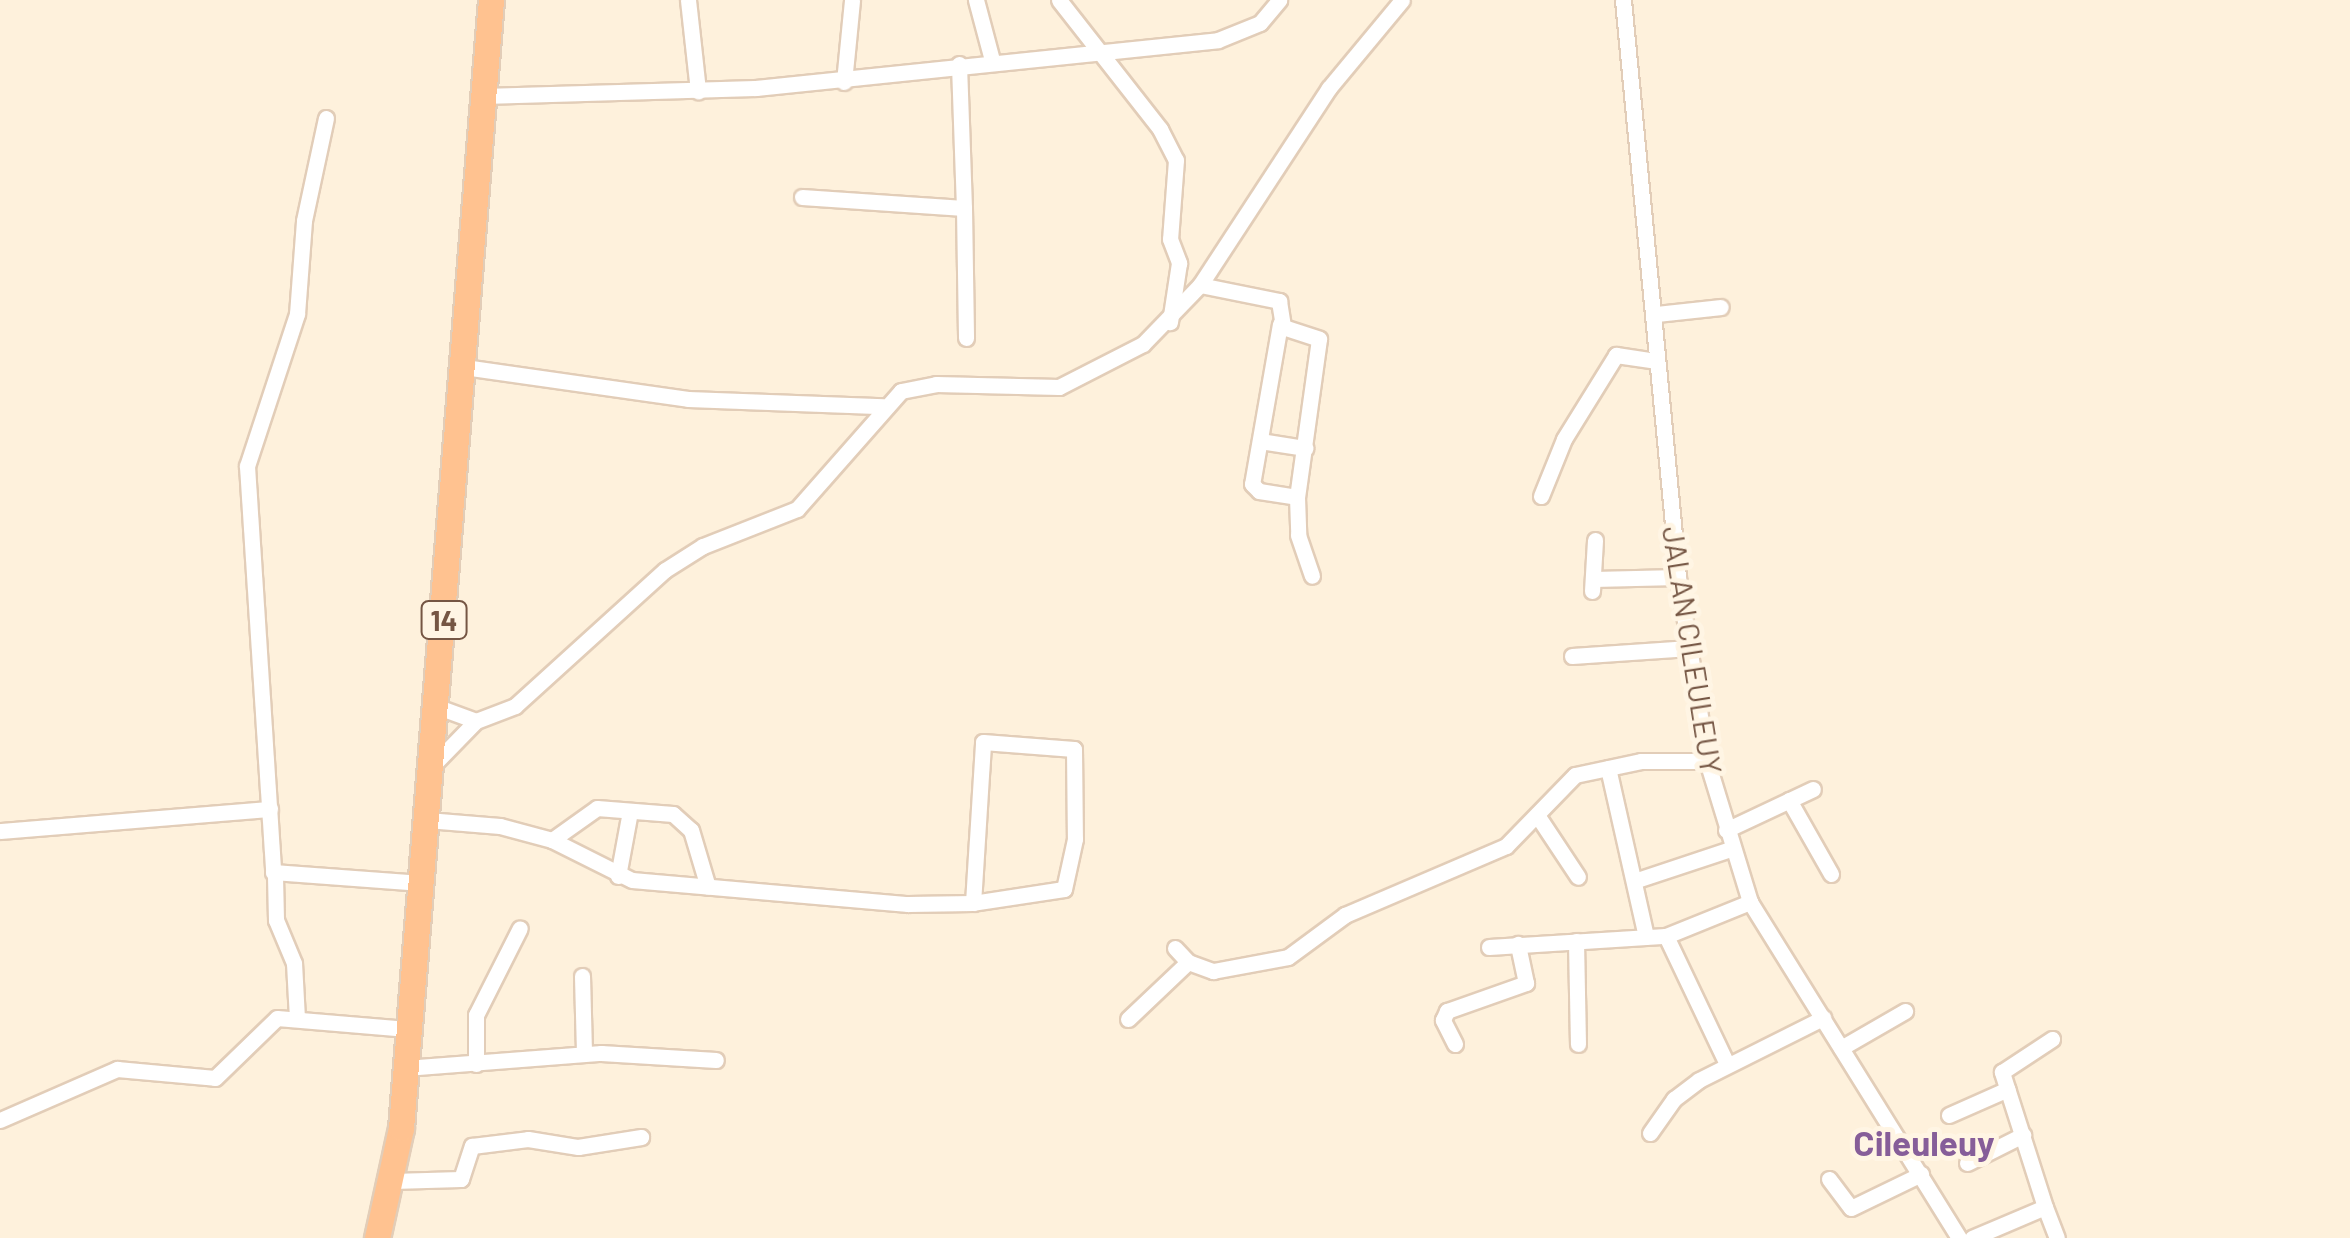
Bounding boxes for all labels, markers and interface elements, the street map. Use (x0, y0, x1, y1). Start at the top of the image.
street label: JALAN CILEULEUY (1656, 524, 1730, 776)
road number: 14 (419, 597, 469, 643)
district label: Cileuleuy (1853, 1121, 1995, 1163)

